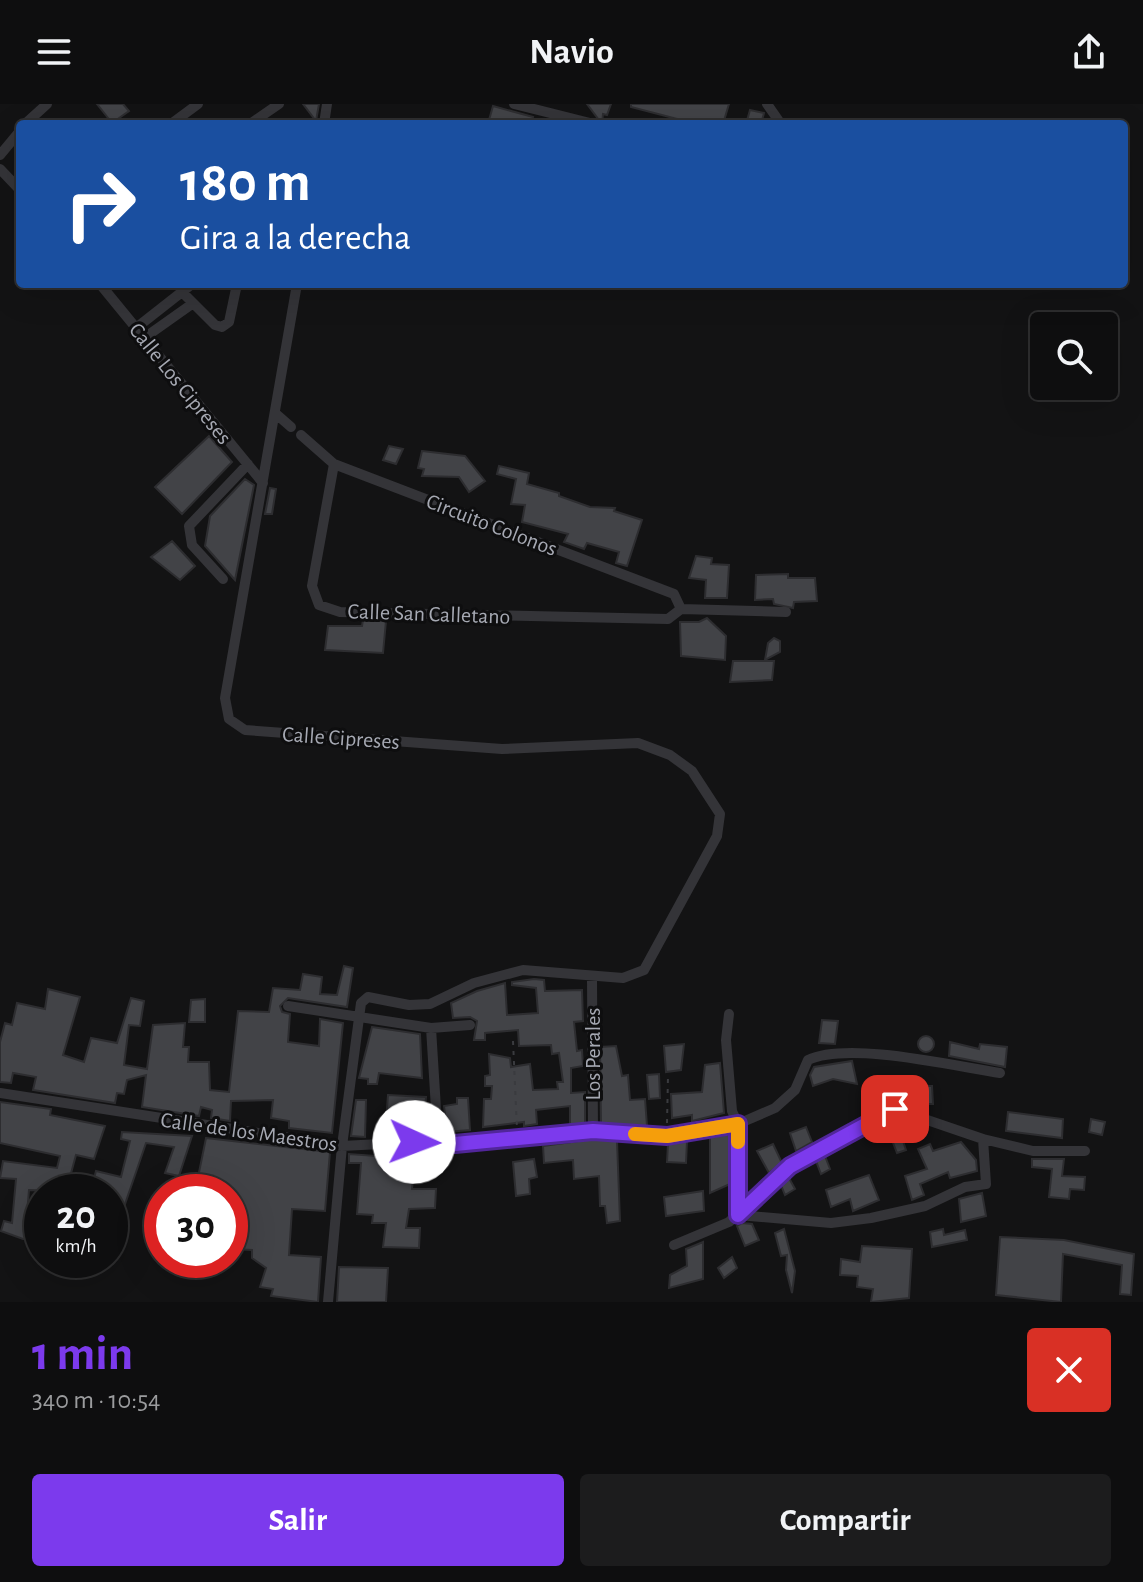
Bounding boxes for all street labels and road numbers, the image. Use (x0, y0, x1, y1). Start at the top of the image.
street label: Calle Los Cipreses (125, 319, 236, 448)
street label: Circuito Colonos (423, 490, 560, 560)
street label: Calle San Calletano (347, 600, 511, 628)
street label: Calle Cipreses (281, 723, 400, 753)
street label: Los Perales (582, 1008, 604, 1100)
street label: Calle de los Maestros (159, 1109, 339, 1155)

